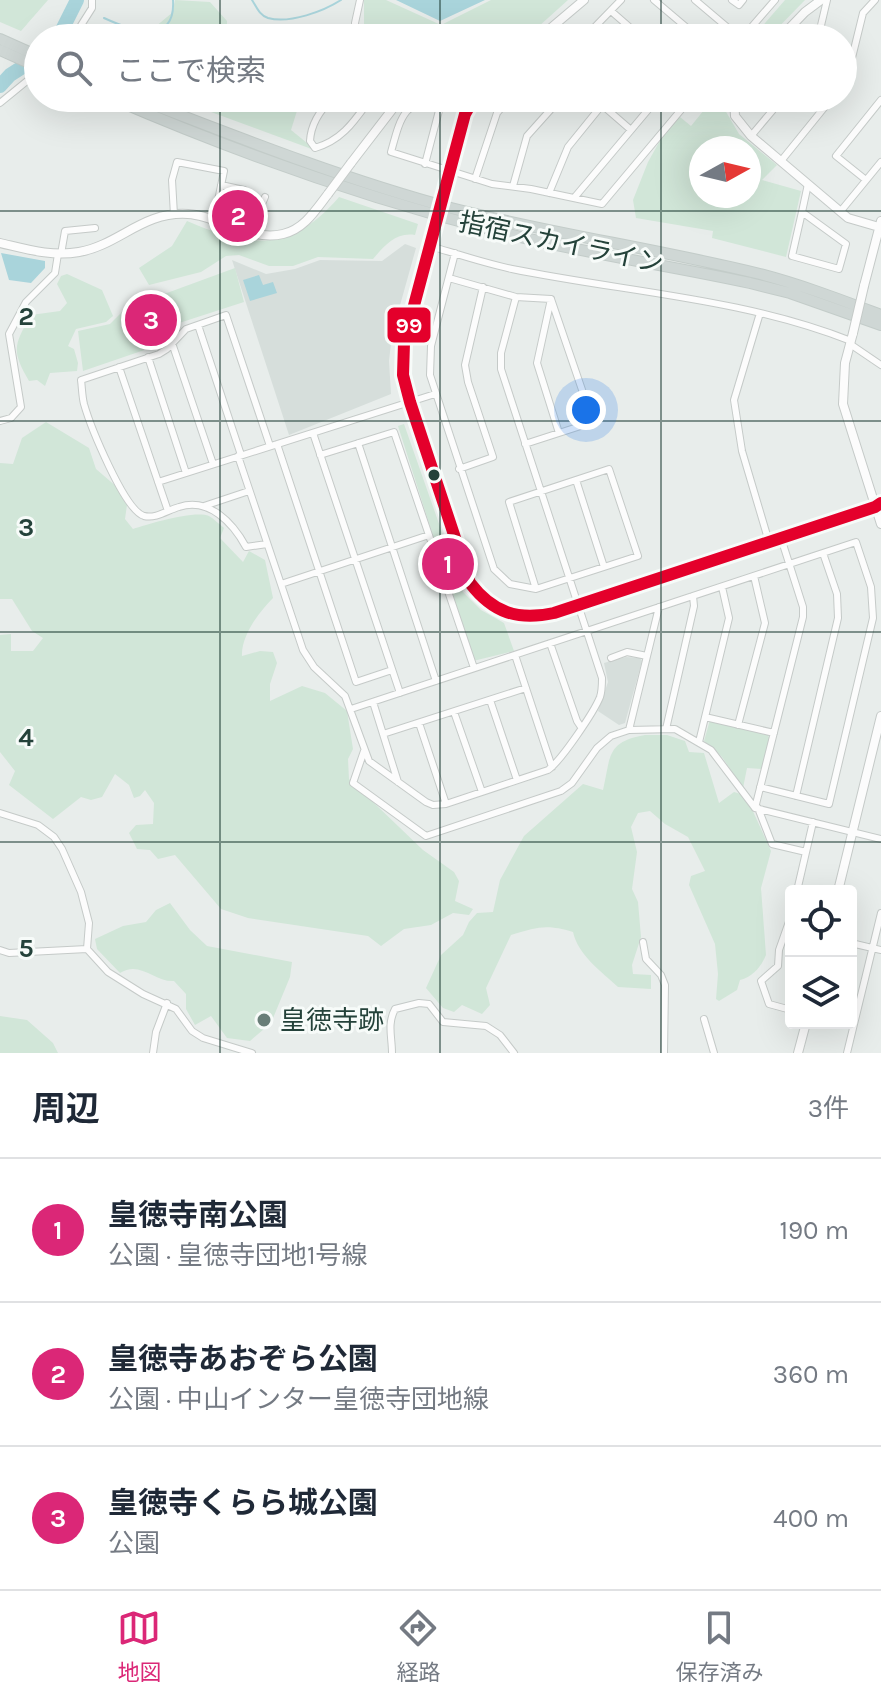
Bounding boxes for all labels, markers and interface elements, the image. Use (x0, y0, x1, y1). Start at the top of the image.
search box (24, 24, 857, 112)
icon: search (52, 46, 96, 90)
text: ここで検索 (116, 53, 266, 89)
north arrow (689, 136, 761, 208)
pin: 2 (212, 186, 264, 246)
street label: 指宿スカイライン (456, 206, 666, 280)
pin: 3 (125, 290, 177, 350)
text: 2 (18, 301, 34, 332)
line badge: 99 (386, 306, 432, 344)
text: 99 (396, 313, 422, 339)
your location (566, 390, 606, 430)
unlabelled marker (426, 467, 442, 483)
text: 3 (18, 512, 34, 543)
pin: 1 (422, 534, 474, 594)
text: 4 (18, 722, 34, 753)
map controls (785, 885, 857, 1029)
button: locate (785, 885, 857, 957)
text: 5 (18, 933, 34, 964)
button: layers (785, 957, 857, 1029)
place label: 皇徳寺跡 (280, 1005, 384, 1036)
marker: 皇徳寺跡 (255, 1011, 273, 1029)
text: 周辺 (32, 1089, 100, 1129)
text: 3件 (808, 1093, 849, 1124)
text: 皇徳寺南公園 (108, 1197, 288, 1233)
text: 1 (53, 1215, 63, 1246)
text: 190 m (779, 1215, 849, 1246)
text: 公園 · 皇徳寺団地1号線 (108, 1240, 368, 1271)
text: 皇徳寺あおぞら公園 (108, 1341, 378, 1377)
text: 2 (50, 1359, 66, 1390)
text: 360 m (773, 1359, 849, 1390)
text: 公園 · 中山インター皇徳寺団地線 (108, 1384, 489, 1415)
text: 皇徳寺くらら城公園 (108, 1485, 378, 1521)
text: 3 (50, 1503, 66, 1534)
text: 400 m (773, 1503, 849, 1534)
text: 公園 (108, 1528, 160, 1559)
tab: 地図 (117, 1606, 162, 1686)
tab: 経路 (396, 1606, 441, 1686)
tab: 保存済み (675, 1606, 764, 1686)

